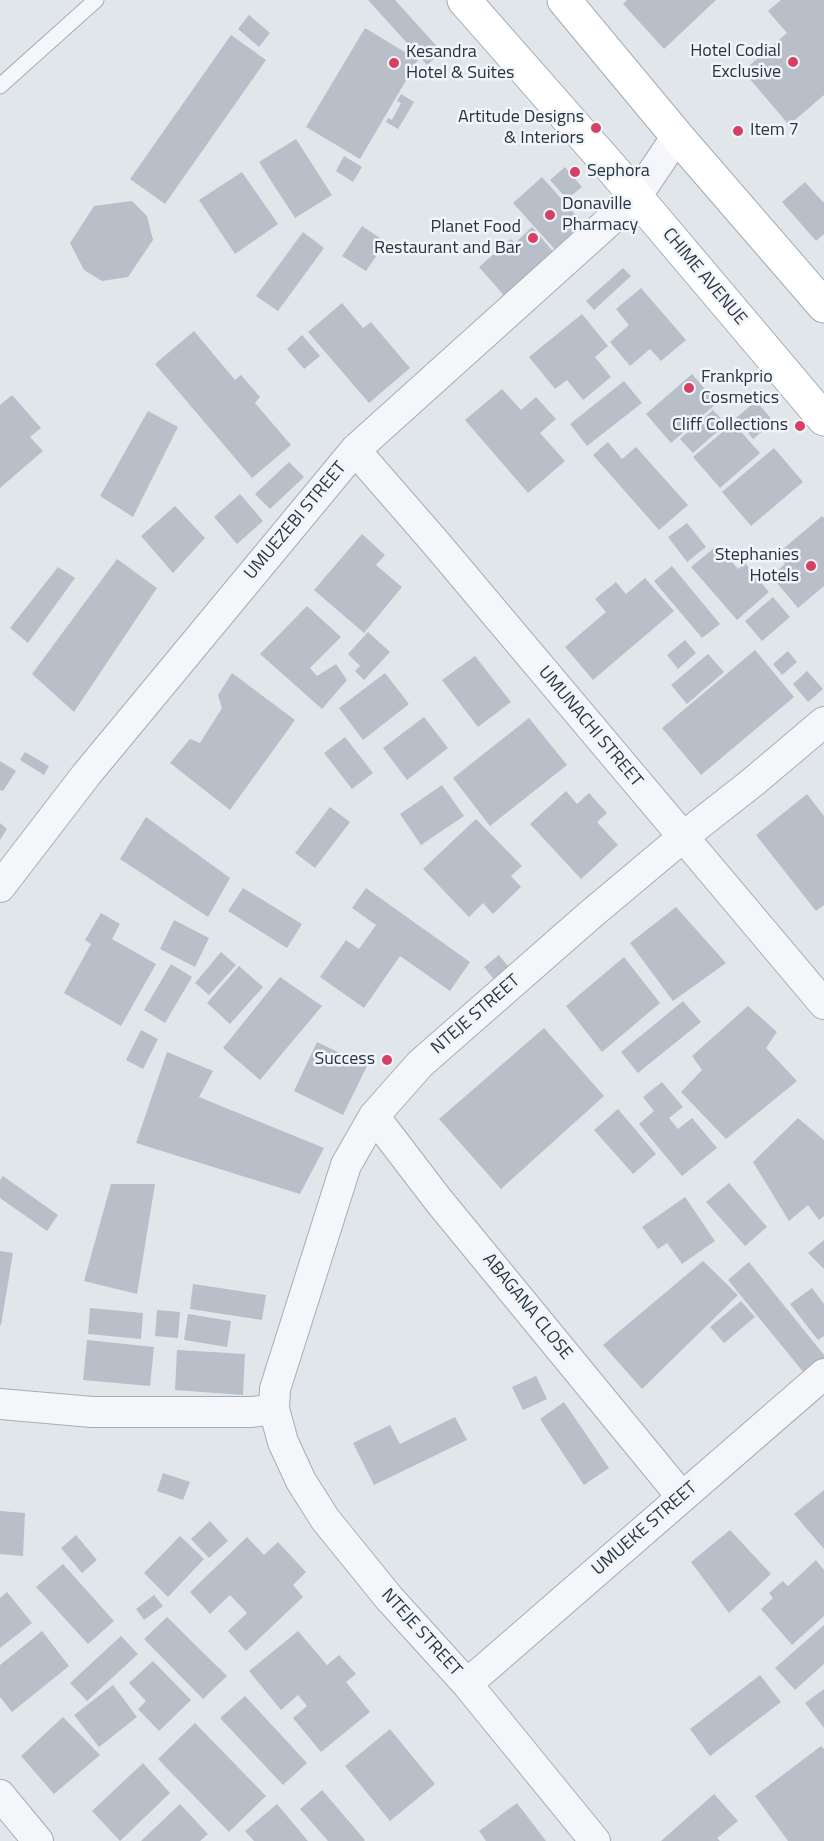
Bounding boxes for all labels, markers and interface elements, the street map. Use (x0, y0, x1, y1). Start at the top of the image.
place label: Hotel Codial Exclusive (690, 41, 781, 84)
place label: Kesandra Hotel & Suites (406, 42, 514, 84)
marker: Hotel Codial Exclusive (786, 55, 800, 69)
marker: Kesandra Hotel & Suites (387, 56, 401, 70)
place label: Artitude Designs & Interiors (458, 107, 584, 150)
place label: Item 7 (750, 120, 799, 142)
marker: Artitude Designs & Interiors (589, 121, 603, 135)
marker: Item 7 (731, 124, 745, 138)
place label: Sephora (587, 161, 650, 183)
marker: Sephora (568, 165, 582, 179)
place label: Donaville Pharmacy (562, 194, 638, 236)
marker: Donaville Pharmacy (543, 208, 557, 222)
place label: Planet Food Restaurant and Bar (374, 217, 521, 260)
street label: CHIME AVENUE (657, 224, 751, 330)
marker: Planet Food Restaurant and Bar (526, 231, 540, 245)
place label: Frankprio Cosmetics (701, 367, 779, 410)
marker: Frankprio Cosmetics (682, 381, 696, 395)
place label: Cliff Collections (672, 415, 788, 437)
marker: Cliff Collections (793, 419, 807, 433)
street label: UMUEZEBI STREET (240, 458, 352, 584)
place label: Stephanies Hotels (715, 545, 799, 588)
marker: Stephanies Hotels (804, 559, 818, 573)
street label: UMUNACHI STREET (533, 662, 647, 792)
street label: NTEJE STREET (427, 971, 525, 1059)
place label: Success (314, 1049, 375, 1071)
marker: Success (380, 1053, 394, 1067)
street label: ABAGANA CLOSE (478, 1250, 576, 1364)
street label: UMUEKE STREET (588, 1478, 702, 1580)
street label: NTEJE STREET (376, 1585, 466, 1681)

